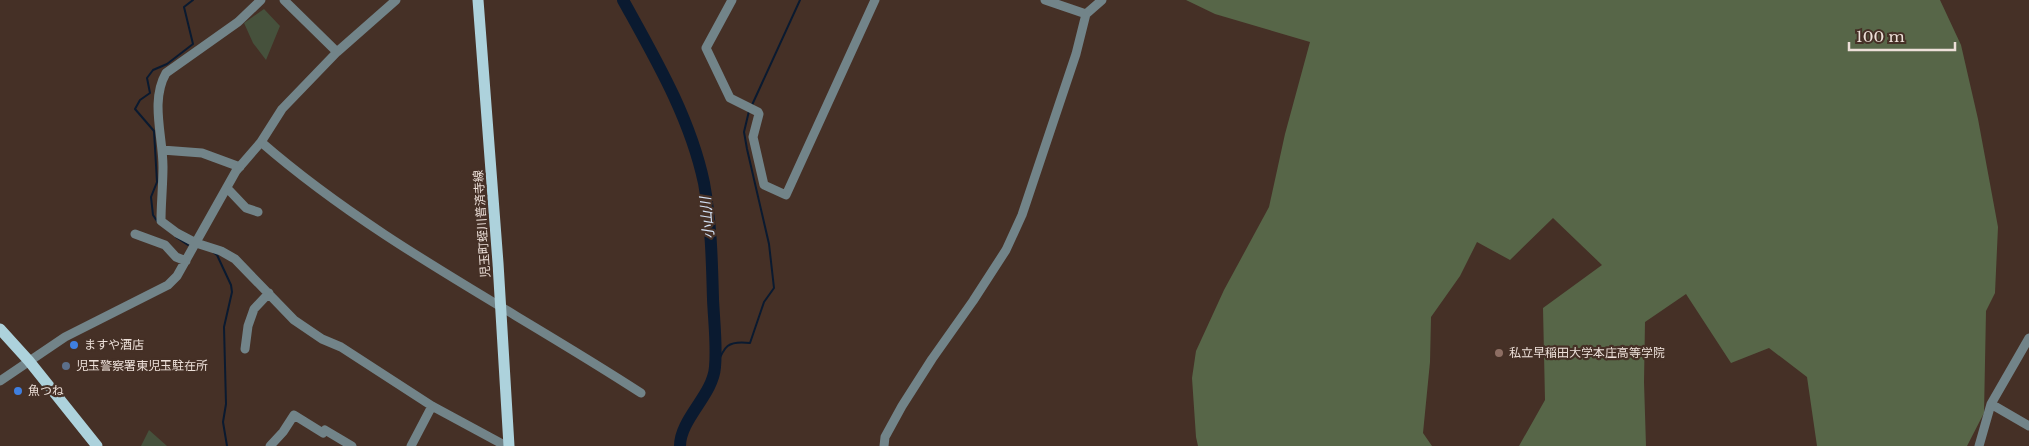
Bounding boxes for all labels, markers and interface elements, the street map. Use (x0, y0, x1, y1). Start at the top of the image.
scale bar (1849, 20, 1955, 52)
text: 100 m (1856, 27, 1905, 46)
street label: 児玉町蛭川普済寺線 (470, 170, 493, 278)
water label: 小山川 (696, 194, 718, 240)
place label: ますや酒店 (84, 337, 144, 352)
marker: ますや酒店 (68, 339, 80, 351)
place label: 私立早稲田大学本庄高等学院 (1509, 345, 1665, 360)
marker: 私立早稲田大学本庄高等学院 (1493, 347, 1505, 359)
place label: 児玉警察署東児玉駐在所 (76, 358, 208, 373)
marker: 児玉警察署東児玉駐在所 (60, 360, 72, 372)
place label: 魚つね (28, 383, 64, 398)
marker: 魚つね (12, 385, 24, 397)

